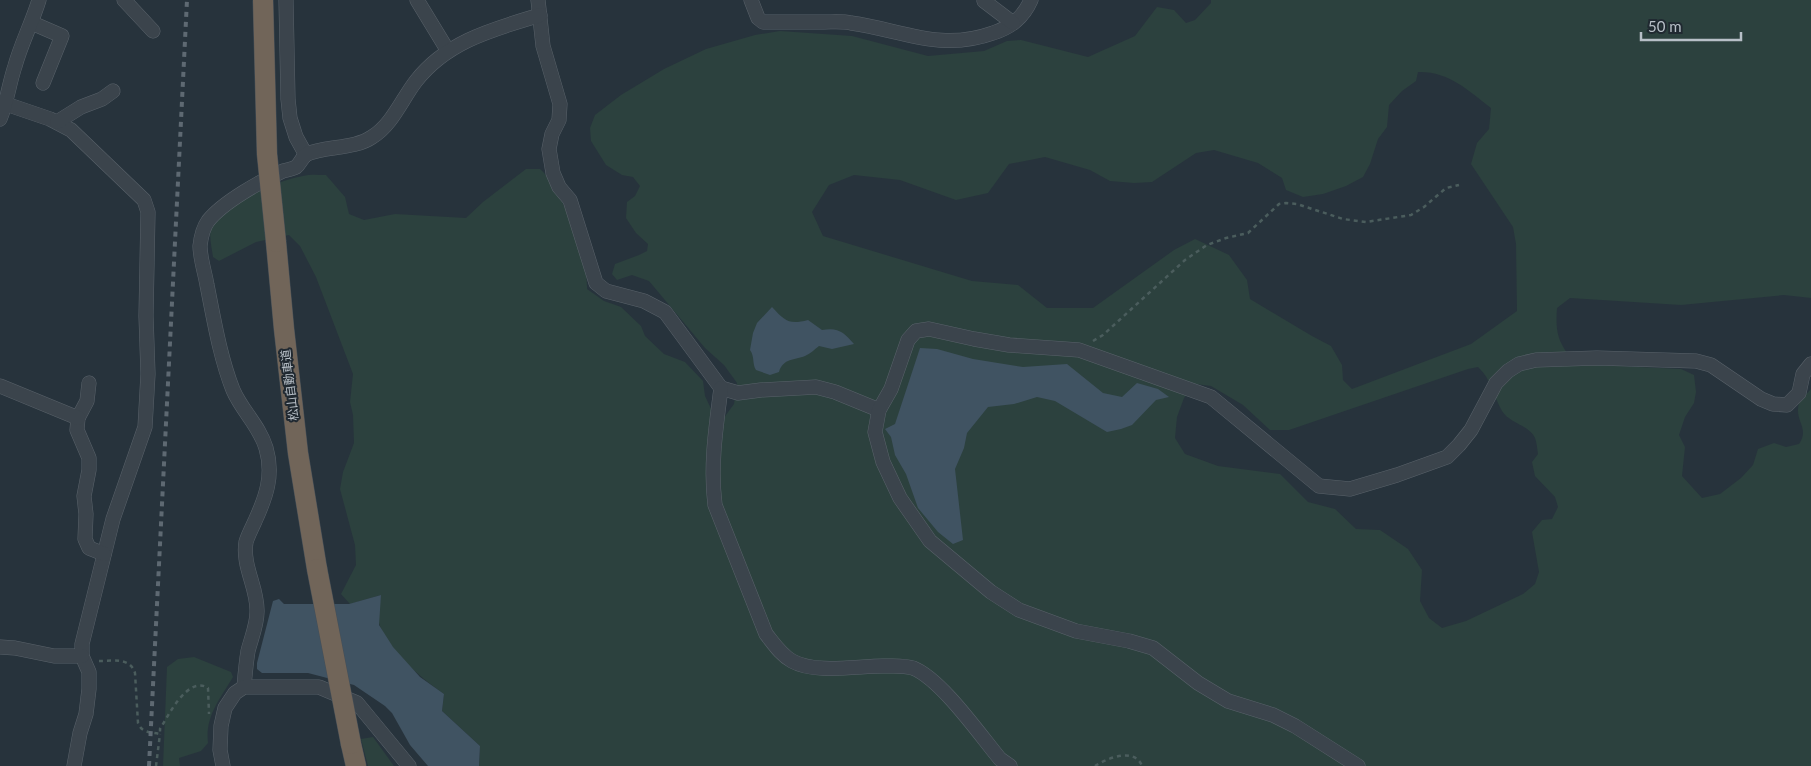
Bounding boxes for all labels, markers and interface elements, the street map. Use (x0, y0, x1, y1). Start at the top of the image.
scale bar (1641, 10, 1741, 42)
text: 50 m (1648, 17, 1682, 35)
street label: 松山自動車道 (278, 348, 301, 422)

